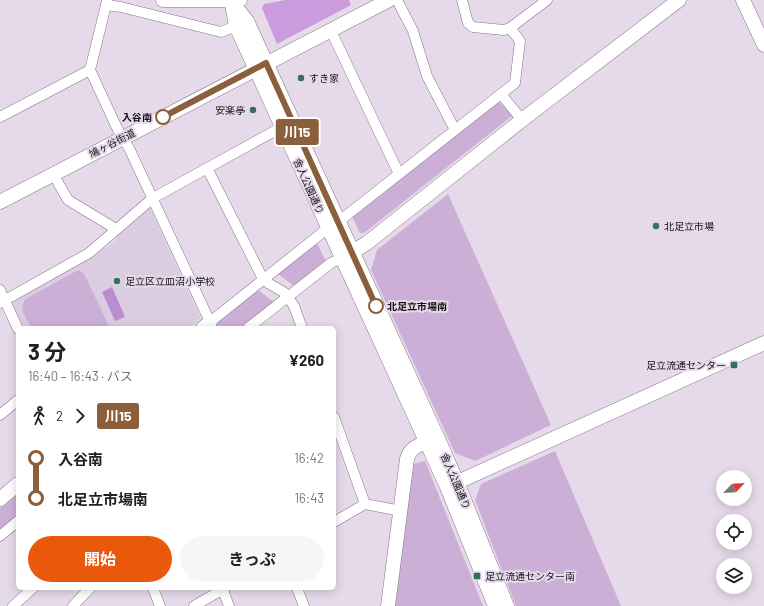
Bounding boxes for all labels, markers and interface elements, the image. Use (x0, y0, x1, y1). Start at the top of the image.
place label: すき家 (309, 72, 339, 84)
marker: すき家 (296, 73, 306, 83)
place label: 安楽亭 (215, 104, 245, 116)
marker: 安楽亭 (248, 105, 258, 115)
marker: 入谷南 (155, 109, 171, 125)
place label: 入谷南 (122, 111, 152, 123)
line badge: 川15 (274, 119, 320, 145)
text: 川15 (284, 123, 310, 140)
street label: 鳩ヶ谷街道 (87, 126, 137, 160)
street label: 舎人公園通り (291, 156, 327, 216)
place label: 北足立市場 (664, 220, 714, 232)
marker: 北足立市場 (651, 221, 661, 231)
place label: 足立区立皿沼小学校 (125, 275, 215, 287)
marker: 足立区立皿沼小学校 (112, 276, 122, 286)
marker: 北足立市場南 (368, 298, 384, 314)
place label: 北足立市場南 (387, 300, 447, 312)
text: 3 分 (28, 338, 66, 364)
text: ¥260 (289, 351, 324, 369)
place label: 足立流通センター (646, 359, 726, 371)
marker: 足立流通センター (729, 360, 739, 370)
text: 16:40 – 16:43 · バス (28, 368, 133, 384)
icon: walk (28, 405, 50, 427)
icon: forward (69, 405, 91, 427)
text: 川15 (105, 407, 131, 424)
text: 2 (56, 408, 63, 424)
text: 入谷南 (58, 450, 103, 468)
text: 16:42 (294, 450, 324, 466)
street label: 舎人公園通り (439, 451, 473, 511)
north arrow (716, 470, 752, 506)
map controls (716, 470, 752, 594)
text: 北足立市場南 (58, 490, 148, 508)
text: 16:43 (294, 490, 324, 506)
button: locate (716, 514, 752, 550)
button: 開始 (28, 536, 172, 582)
button: きっぷ (180, 536, 324, 582)
button: layers (716, 558, 752, 594)
place label: 足立流通センター南 (485, 570, 575, 582)
marker: 足立流通センター南 (472, 571, 482, 581)

